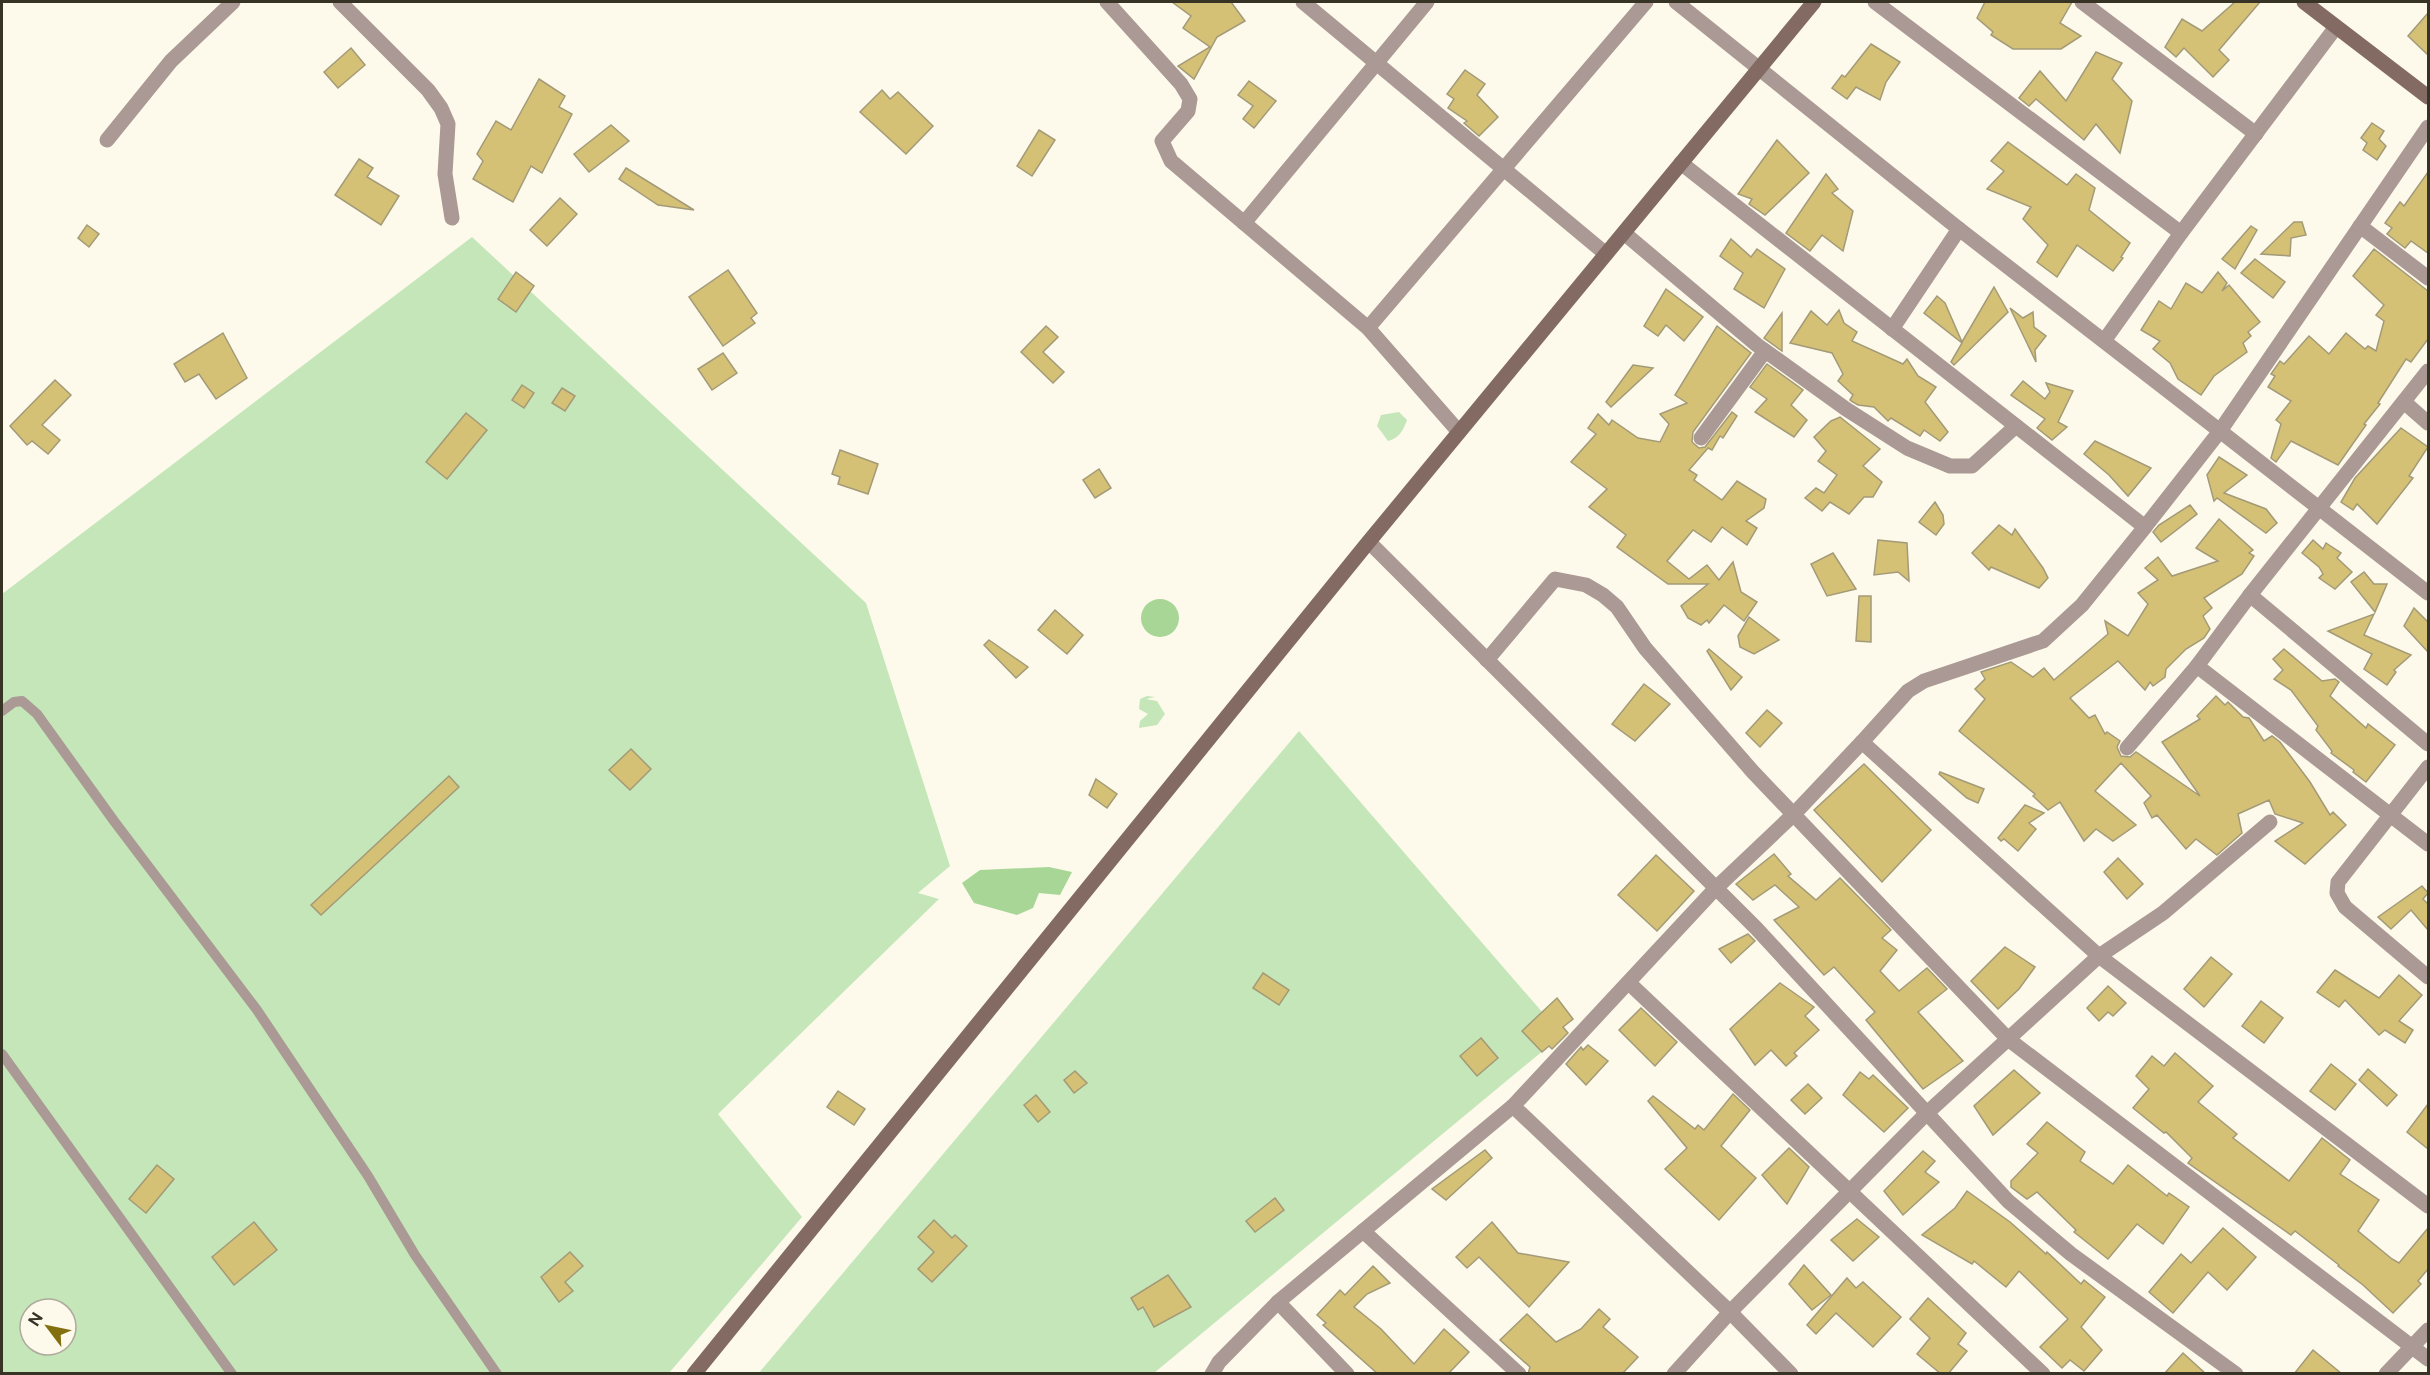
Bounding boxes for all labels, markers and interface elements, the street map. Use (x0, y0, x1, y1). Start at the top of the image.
north arrow (18, 1297, 78, 1357)
text: N (24, 1309, 47, 1330)

